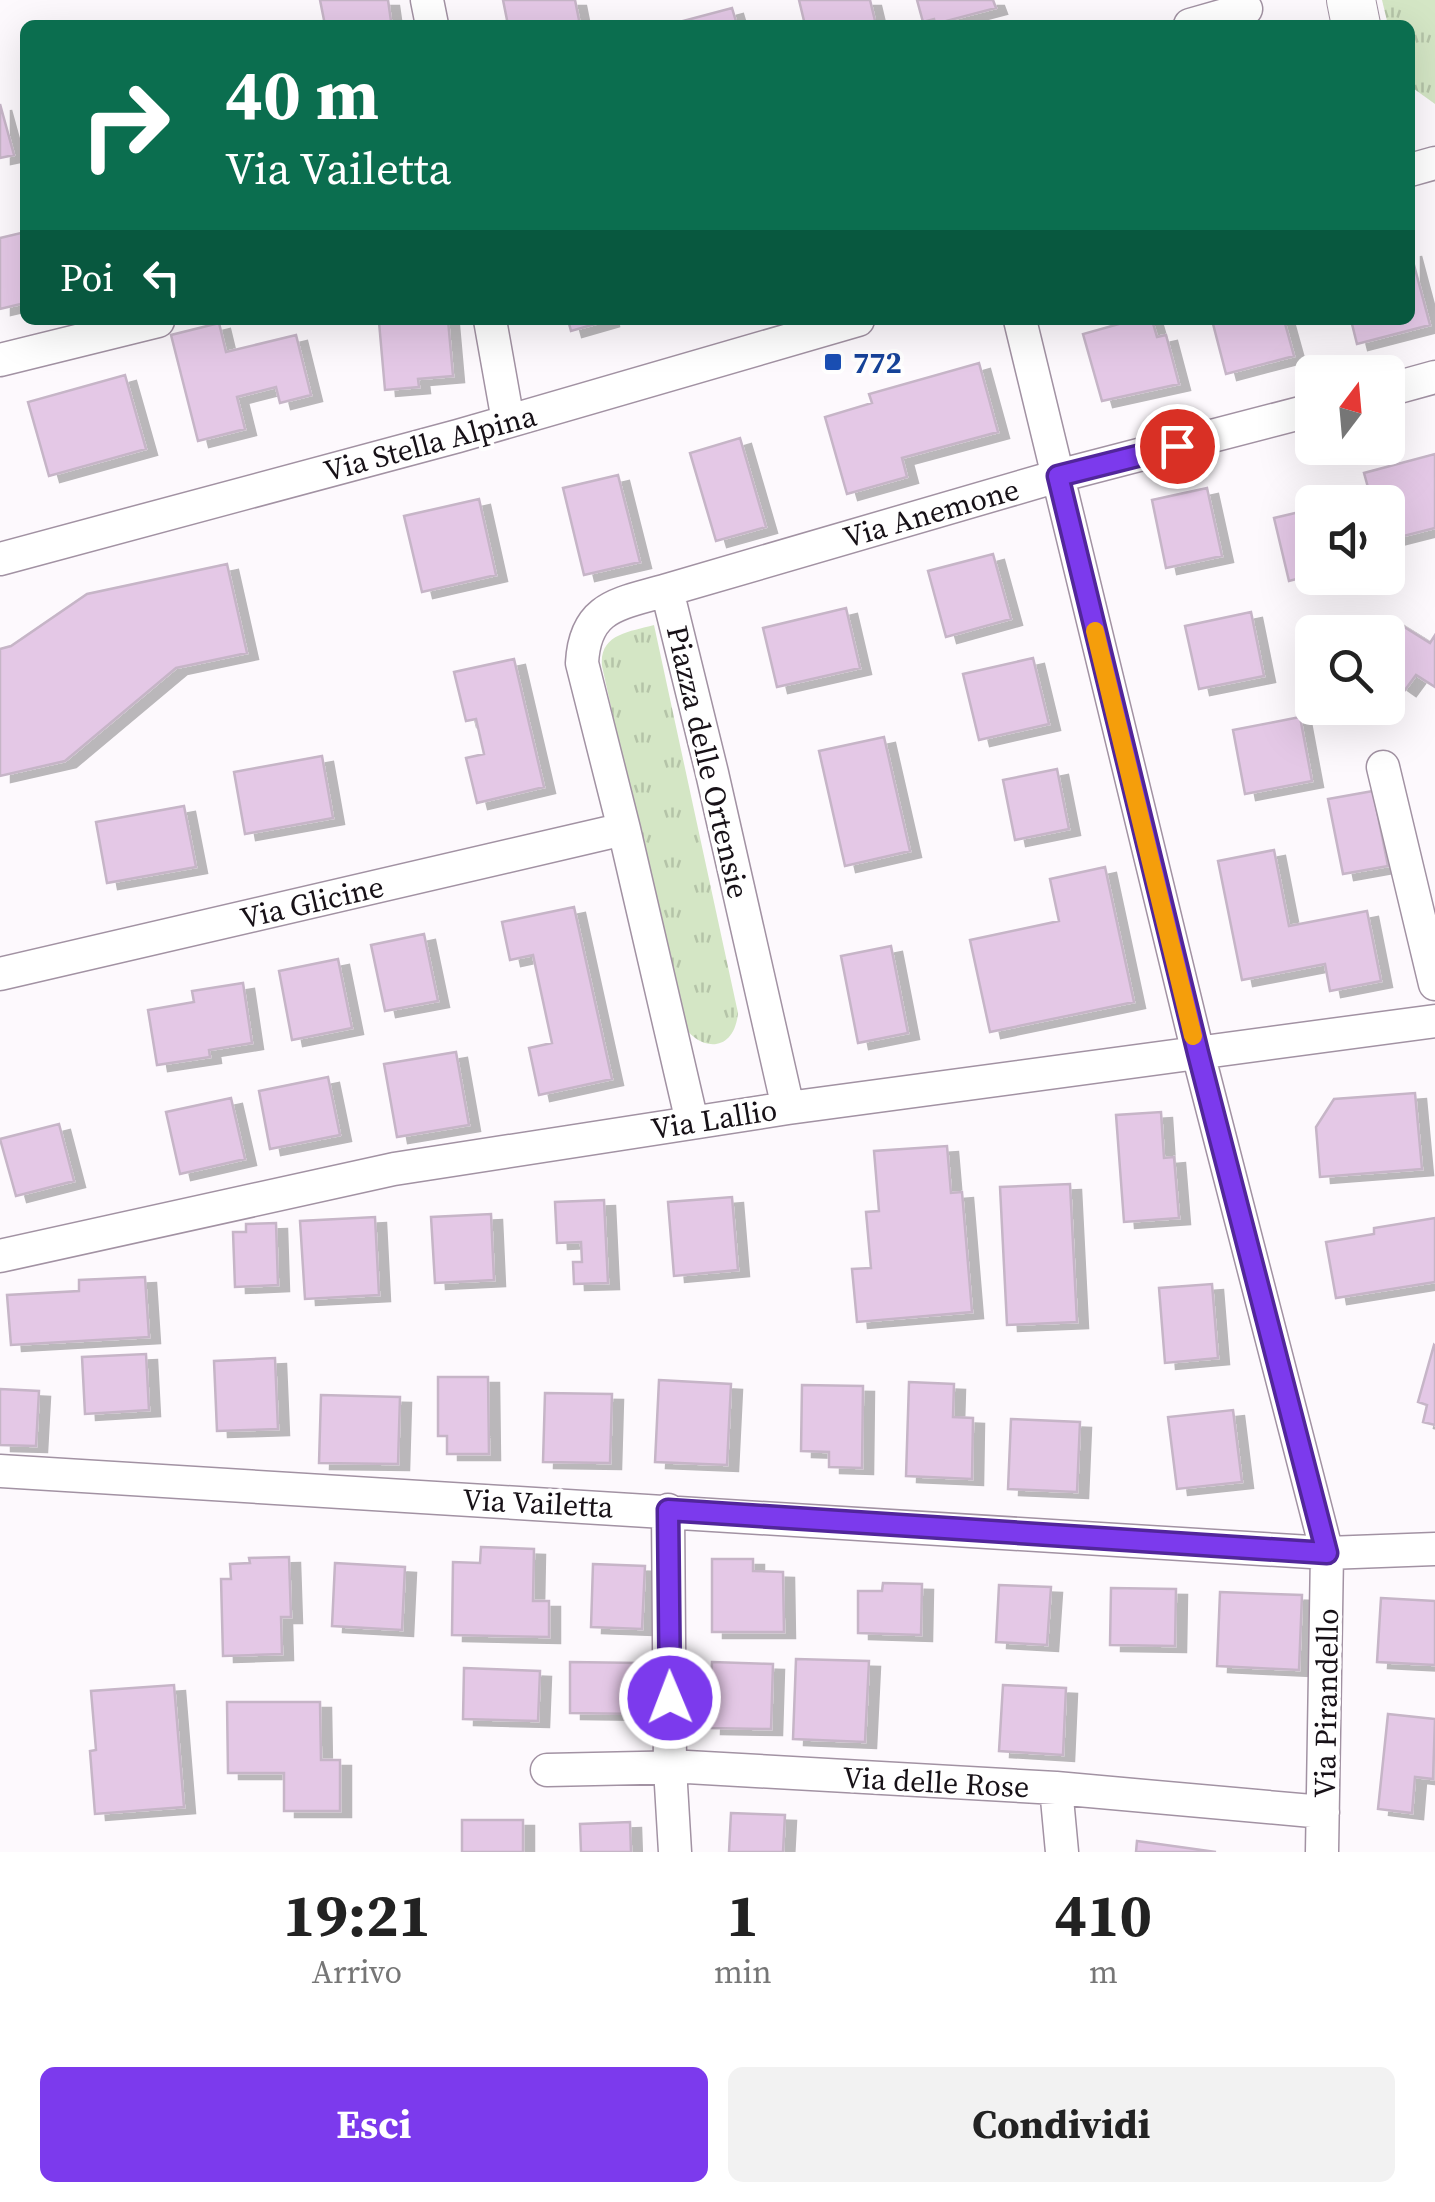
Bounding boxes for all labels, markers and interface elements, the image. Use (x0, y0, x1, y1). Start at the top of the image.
text: 40 m (225, 46, 379, 142)
icon: right (60, 60, 190, 190)
text: Via Vailetta (225, 137, 451, 199)
icon: left (134, 250, 189, 305)
text: Poi (60, 252, 114, 304)
place label: 772 (853, 342, 902, 383)
marker: 772 (822, 351, 844, 373)
north arrow (1295, 355, 1405, 465)
map controls (1295, 355, 1405, 725)
street label: Via Stella Alpina (319, 395, 541, 491)
pin (1135, 404, 1220, 489)
icon: arrive (1150, 419, 1205, 474)
street label: Via Anemone (838, 468, 1024, 558)
button: sound (1295, 485, 1405, 595)
button: search (1295, 615, 1405, 725)
street label: Piazza delle Ortensie (657, 621, 759, 903)
street label: Via Glicine (236, 866, 388, 938)
street label: Via Lallio (648, 1089, 780, 1149)
street label: Via Vailetta (462, 1479, 615, 1527)
street label: Via Pirandello (1304, 1608, 1348, 1798)
position arrow (618, 1646, 722, 1750)
street label: Via delle Rose (842, 1757, 1030, 1807)
text: 19:21 (283, 1874, 431, 1956)
text: 1 (726, 1874, 759, 1956)
text: 410 (1055, 1874, 1152, 1956)
text: Arrivo (312, 1950, 402, 1994)
text: min (714, 1950, 772, 1994)
text: m (1089, 1950, 1118, 1994)
button: Esci (40, 2067, 708, 2182)
button: Condividi (728, 2067, 1395, 2182)

